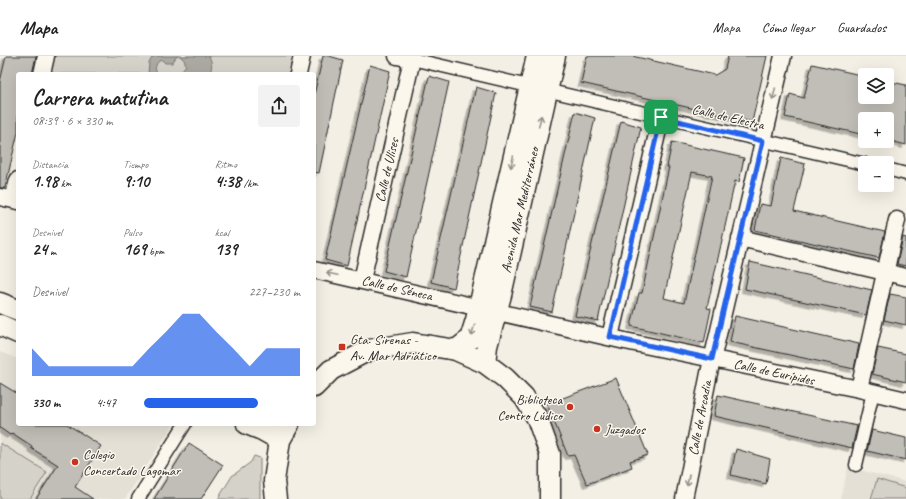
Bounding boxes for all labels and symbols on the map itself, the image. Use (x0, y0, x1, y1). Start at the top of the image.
one-way arrow (770, 87, 777, 100)
pin (644, 100, 678, 134)
street label: Calle de Electra (690, 100, 767, 134)
one-way arrow (537, 115, 545, 128)
street label: Calle de Ulises (371, 135, 403, 204)
street label: Avenida Mar Mediterráneo (497, 144, 543, 274)
one-way arrow (508, 155, 516, 168)
one-way arrow (325, 269, 338, 277)
street label: Calle de Séneca (360, 272, 435, 305)
one-way arrow (469, 323, 476, 336)
place label: Gta. Sirenas - Av. Mar Adriático (350, 331, 438, 364)
marker: Gta. Sirenas - Av. Mar Adriático (337, 342, 347, 352)
street label: Calle de Eurípides (732, 355, 817, 389)
street label: Calle de Arcadia (684, 378, 716, 457)
place label: Biblioteca Centro Lúdico (497, 391, 564, 424)
marker: Biblioteca Centro Lúdico (565, 402, 575, 412)
place label: Juzgados (604, 421, 646, 438)
marker: Juzgados (592, 424, 602, 434)
place label: Colegio Concertado Lagomar (83, 446, 181, 479)
marker: Colegio Concertado Lagomar (70, 457, 80, 467)
one-way arrow (683, 474, 691, 487)

